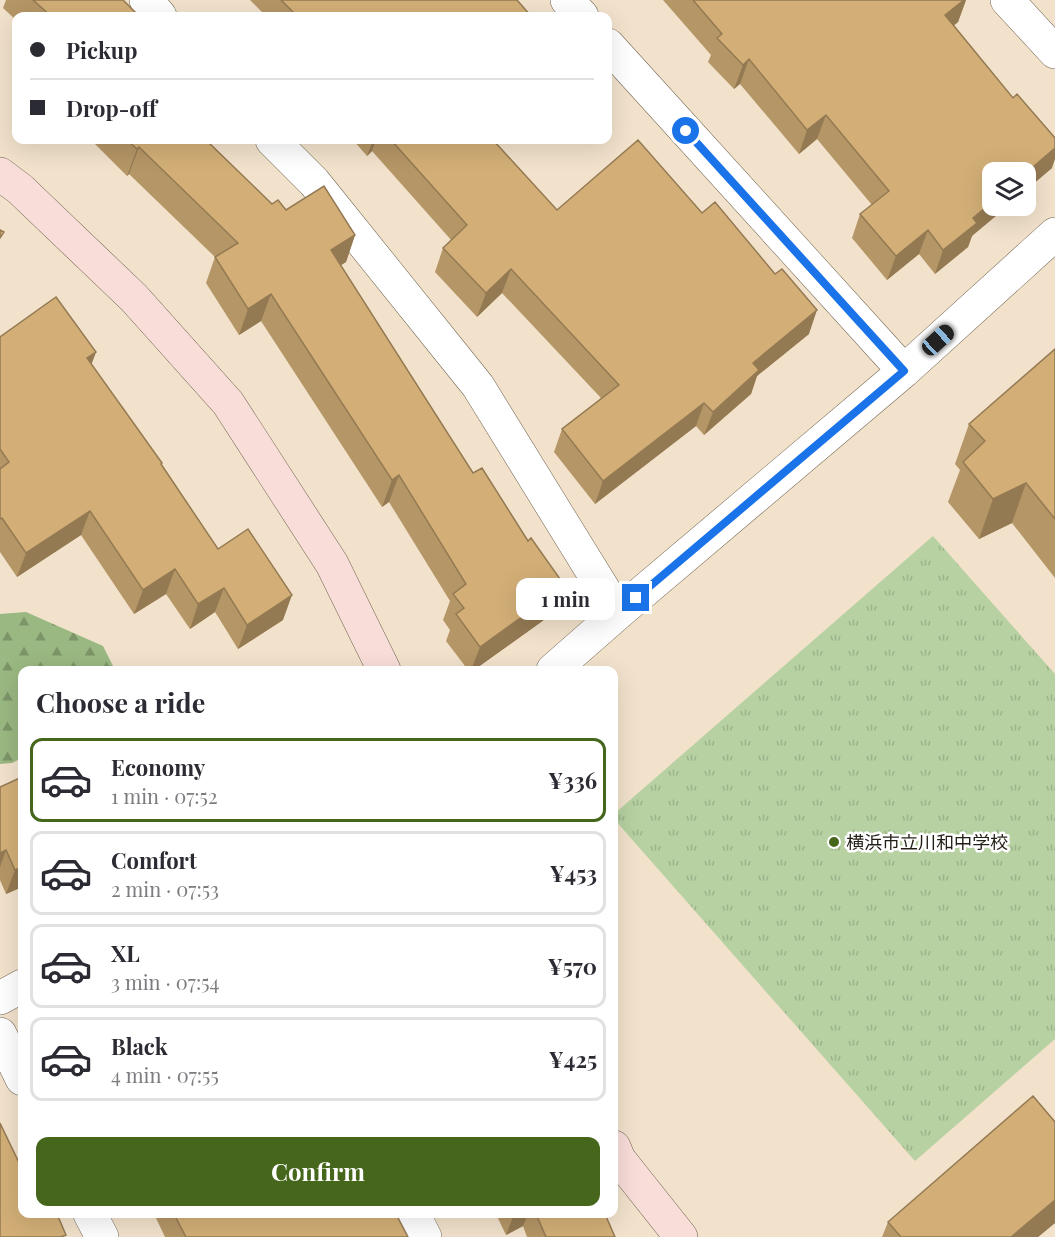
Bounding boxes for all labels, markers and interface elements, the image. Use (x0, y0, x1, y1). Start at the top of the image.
text: Pickup (66, 35, 137, 65)
text: Drop-off (66, 93, 157, 123)
route start (672, 117, 699, 144)
map controls (982, 162, 1036, 216)
button: layers (982, 162, 1036, 216)
car (919, 321, 957, 359)
callout: 1 min (516, 577, 615, 619)
route end (622, 584, 649, 611)
text: 1 min (541, 585, 590, 612)
text: Choose a ride (36, 684, 205, 720)
text: Economy (111, 752, 205, 782)
icon: car (39, 753, 93, 807)
text: ¥336 (548, 765, 597, 795)
text: 1 min · 07:52 (111, 782, 218, 809)
place label: 横浜市立川和中学校 (846, 830, 1008, 854)
marker: 横浜市立川和中学校 (827, 835, 841, 849)
text: Comfort (111, 845, 197, 875)
icon: car (39, 846, 93, 900)
text: ¥453 (550, 858, 597, 888)
text: 2 min · 07:53 (111, 875, 219, 902)
text: XL (111, 938, 140, 968)
icon: car (39, 939, 93, 993)
text: ¥570 (548, 951, 597, 981)
text: 3 min · 07:54 (111, 968, 219, 995)
text: Black (111, 1031, 168, 1061)
icon: car (39, 1032, 93, 1086)
text: ¥425 (549, 1044, 597, 1074)
text: 4 min · 07:55 (111, 1061, 219, 1088)
button: Confirm (36, 1137, 600, 1206)

